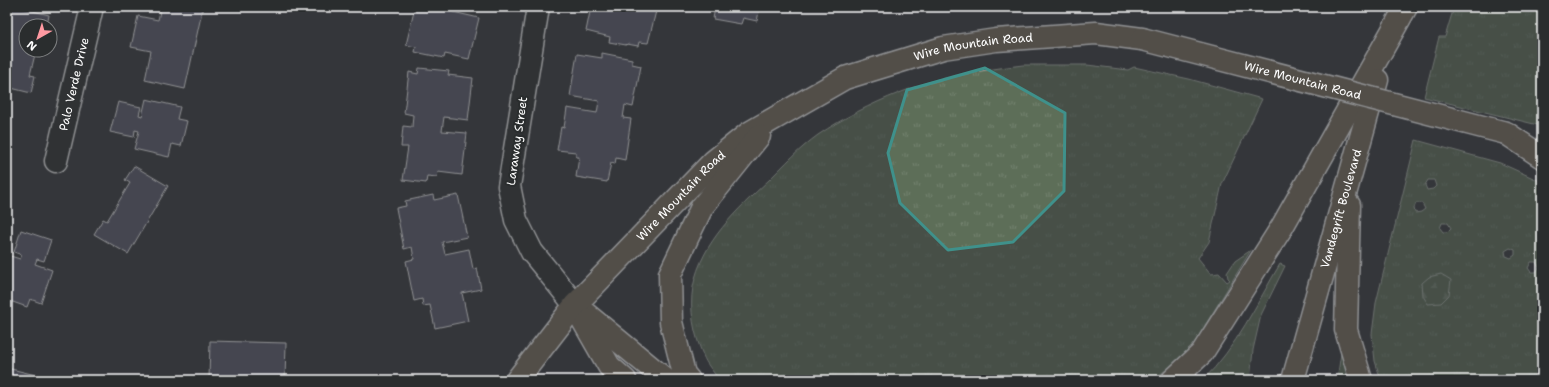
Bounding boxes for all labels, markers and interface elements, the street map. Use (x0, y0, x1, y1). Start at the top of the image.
north arrow (18, 18, 58, 58)
street label: Wire Mountain Road (912, 29, 1034, 64)
street label: Palo Verde Drive (55, 36, 93, 132)
text: N (24, 37, 40, 54)
street label: Wire Mountain Road (1242, 58, 1364, 103)
street label: Laraway Street (503, 96, 531, 186)
street label: Wire Mountain Road (633, 147, 729, 244)
street label: Vandegrift Boulevard (1317, 147, 1365, 270)

